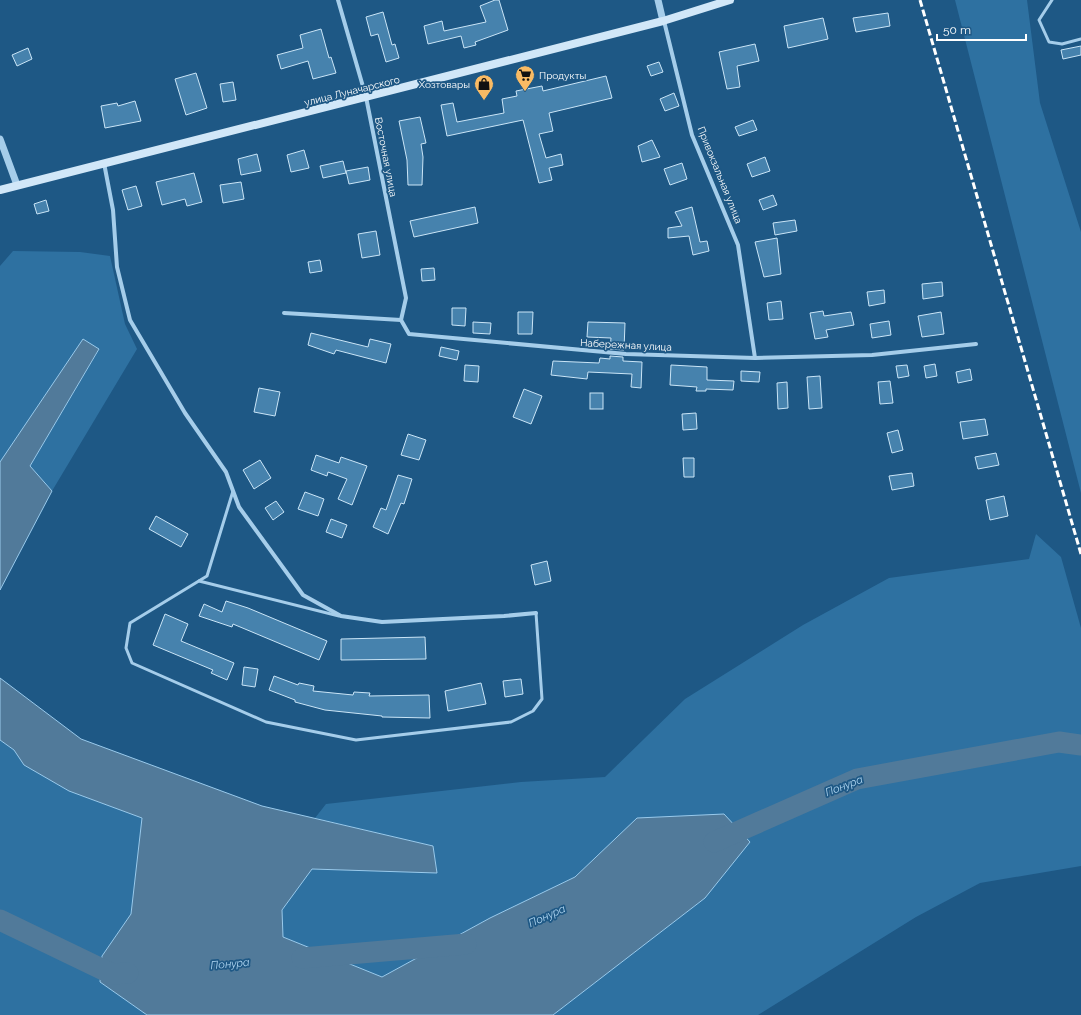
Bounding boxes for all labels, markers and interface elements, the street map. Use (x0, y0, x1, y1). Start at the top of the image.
scale bar (937, 16, 1026, 42)
text: 50 m (943, 23, 971, 37)
supermarket icon: Продукты (514, 64, 536, 92)
place label: Продукты (539, 70, 586, 81)
shop icon: Хозтовары (473, 73, 495, 101)
street label: улица Луначарского (303, 74, 401, 108)
place label: Хозтовары (419, 79, 470, 90)
street label: Восточная улица (373, 116, 399, 198)
street label: Привокзальная улица (696, 125, 744, 225)
street label: Набережная улица (580, 337, 672, 353)
water label: Понура (823, 773, 865, 799)
water label: Понура (526, 902, 568, 930)
water label: Понура (210, 956, 250, 972)

